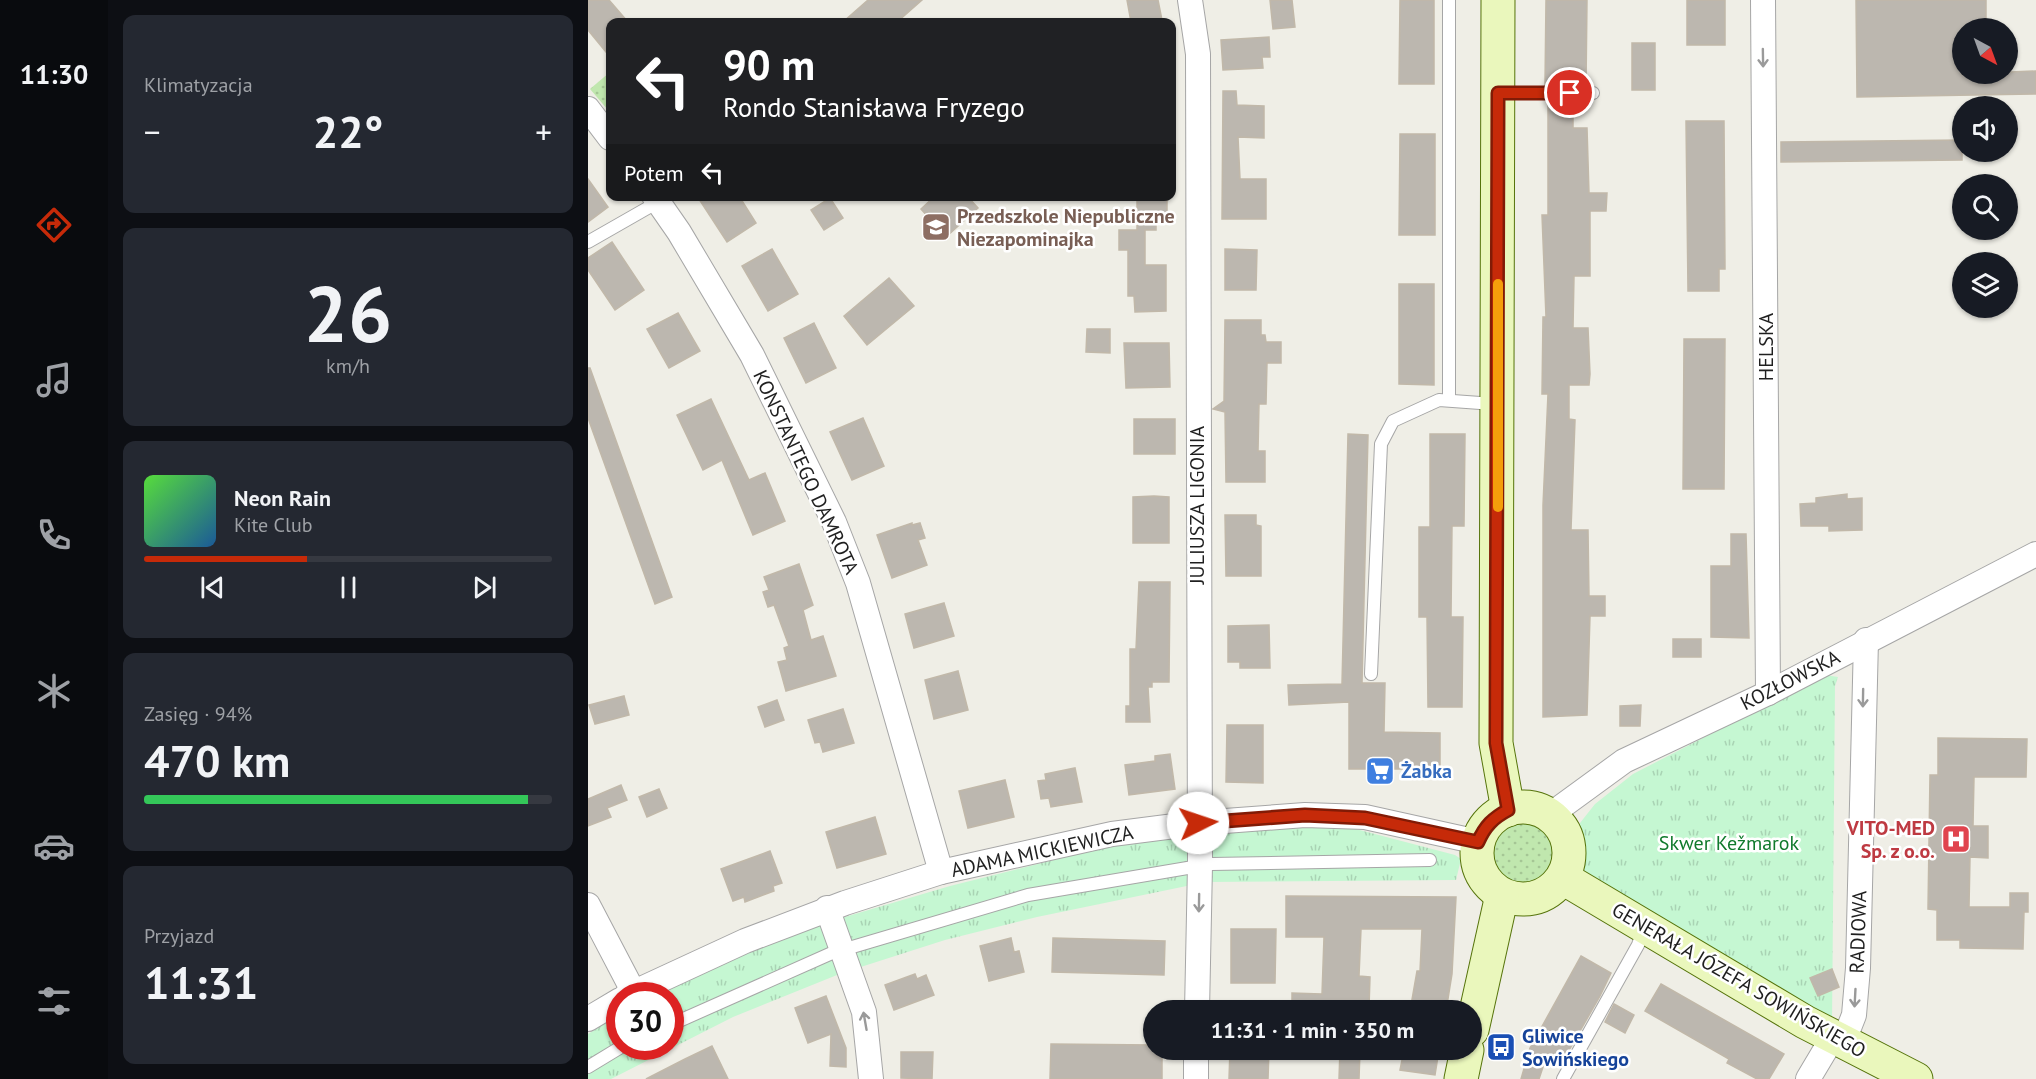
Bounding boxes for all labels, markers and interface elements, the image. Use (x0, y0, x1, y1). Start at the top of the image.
north arrow (1952, 18, 2018, 84)
map controls (1952, 18, 2018, 318)
text: 90 m (723, 37, 815, 92)
icon: left (624, 42, 702, 120)
one-way arrow (1758, 48, 1769, 68)
text: 11:30 (20, 57, 88, 91)
pin (1544, 67, 1595, 118)
text: Klimatyzacja (144, 72, 253, 98)
icon: arrive (1553, 76, 1586, 109)
text: Rondo Stanisława Fryzego (723, 90, 1025, 124)
button: sound (1952, 96, 2018, 162)
text: 22° (313, 102, 383, 160)
text: − (144, 110, 161, 153)
text: + (535, 110, 552, 153)
icon: left (696, 156, 729, 189)
text: Potem (624, 159, 684, 187)
button: search (1952, 174, 2018, 240)
place label: Przedszkole Niepubliczne Niezapominajka (957, 203, 1175, 252)
icon: directions (33, 204, 75, 246)
school or university icon: Przedszkole Niepubliczne Niezapominajka (920, 211, 952, 243)
button: layers (1952, 252, 2018, 318)
text: 26 (304, 263, 392, 364)
street label: HELSKA (1753, 312, 1779, 381)
text: km/h (326, 353, 370, 379)
icon: music (33, 359, 75, 401)
street label: KONSTANTEGO DAMROTA (747, 366, 865, 578)
street label: JULIUSZA LIGONIA (1184, 425, 1210, 585)
text: Neon Rain (234, 484, 331, 512)
text: Kite Club (234, 512, 312, 538)
icon: phone (33, 514, 75, 556)
icon: previous (196, 571, 229, 604)
icon: pause (332, 571, 365, 604)
icon: next (468, 571, 501, 604)
street label: KOZŁOWSKA (1736, 644, 1844, 716)
icon: climate (33, 670, 75, 712)
one-way arrow (1857, 688, 1869, 708)
text: Zasięg · 94% (144, 701, 252, 727)
text: 470 km (144, 731, 290, 789)
supermarket icon: Żabka (1364, 755, 1396, 787)
place label: Żabka (1401, 758, 1452, 784)
position arrow (1166, 791, 1230, 855)
place label: VITO-MED Sp. z o.o. (1846, 815, 1935, 864)
street label: ADAMA MICKIEWICZA (949, 819, 1136, 883)
hospital icon: VITO-MED Sp. z o.o. (1940, 823, 1972, 855)
icon: car (33, 825, 75, 867)
park label: Skwer Kežmarok (1659, 830, 1800, 856)
street label: RADIOWA (1844, 890, 1872, 974)
one-way arrow (1193, 892, 1205, 912)
street label: GENERAŁA JÓZEFA SOWIŃSKIEGO (1607, 896, 1871, 1064)
text: Przyjazd (144, 923, 214, 949)
text: 11:31 (144, 953, 258, 1011)
icon: filters (33, 980, 75, 1022)
speed limit sign: 30 (606, 982, 684, 1060)
one-way arrow (1850, 988, 1861, 1008)
one-way arrow (859, 1012, 870, 1031)
text: 11:31 · 1 min · 350 m (1211, 1016, 1414, 1044)
place label: Gliwice Sowińskiego (1522, 1023, 1629, 1072)
bus stop icon: Gliwice Sowińskiego (1485, 1031, 1517, 1063)

